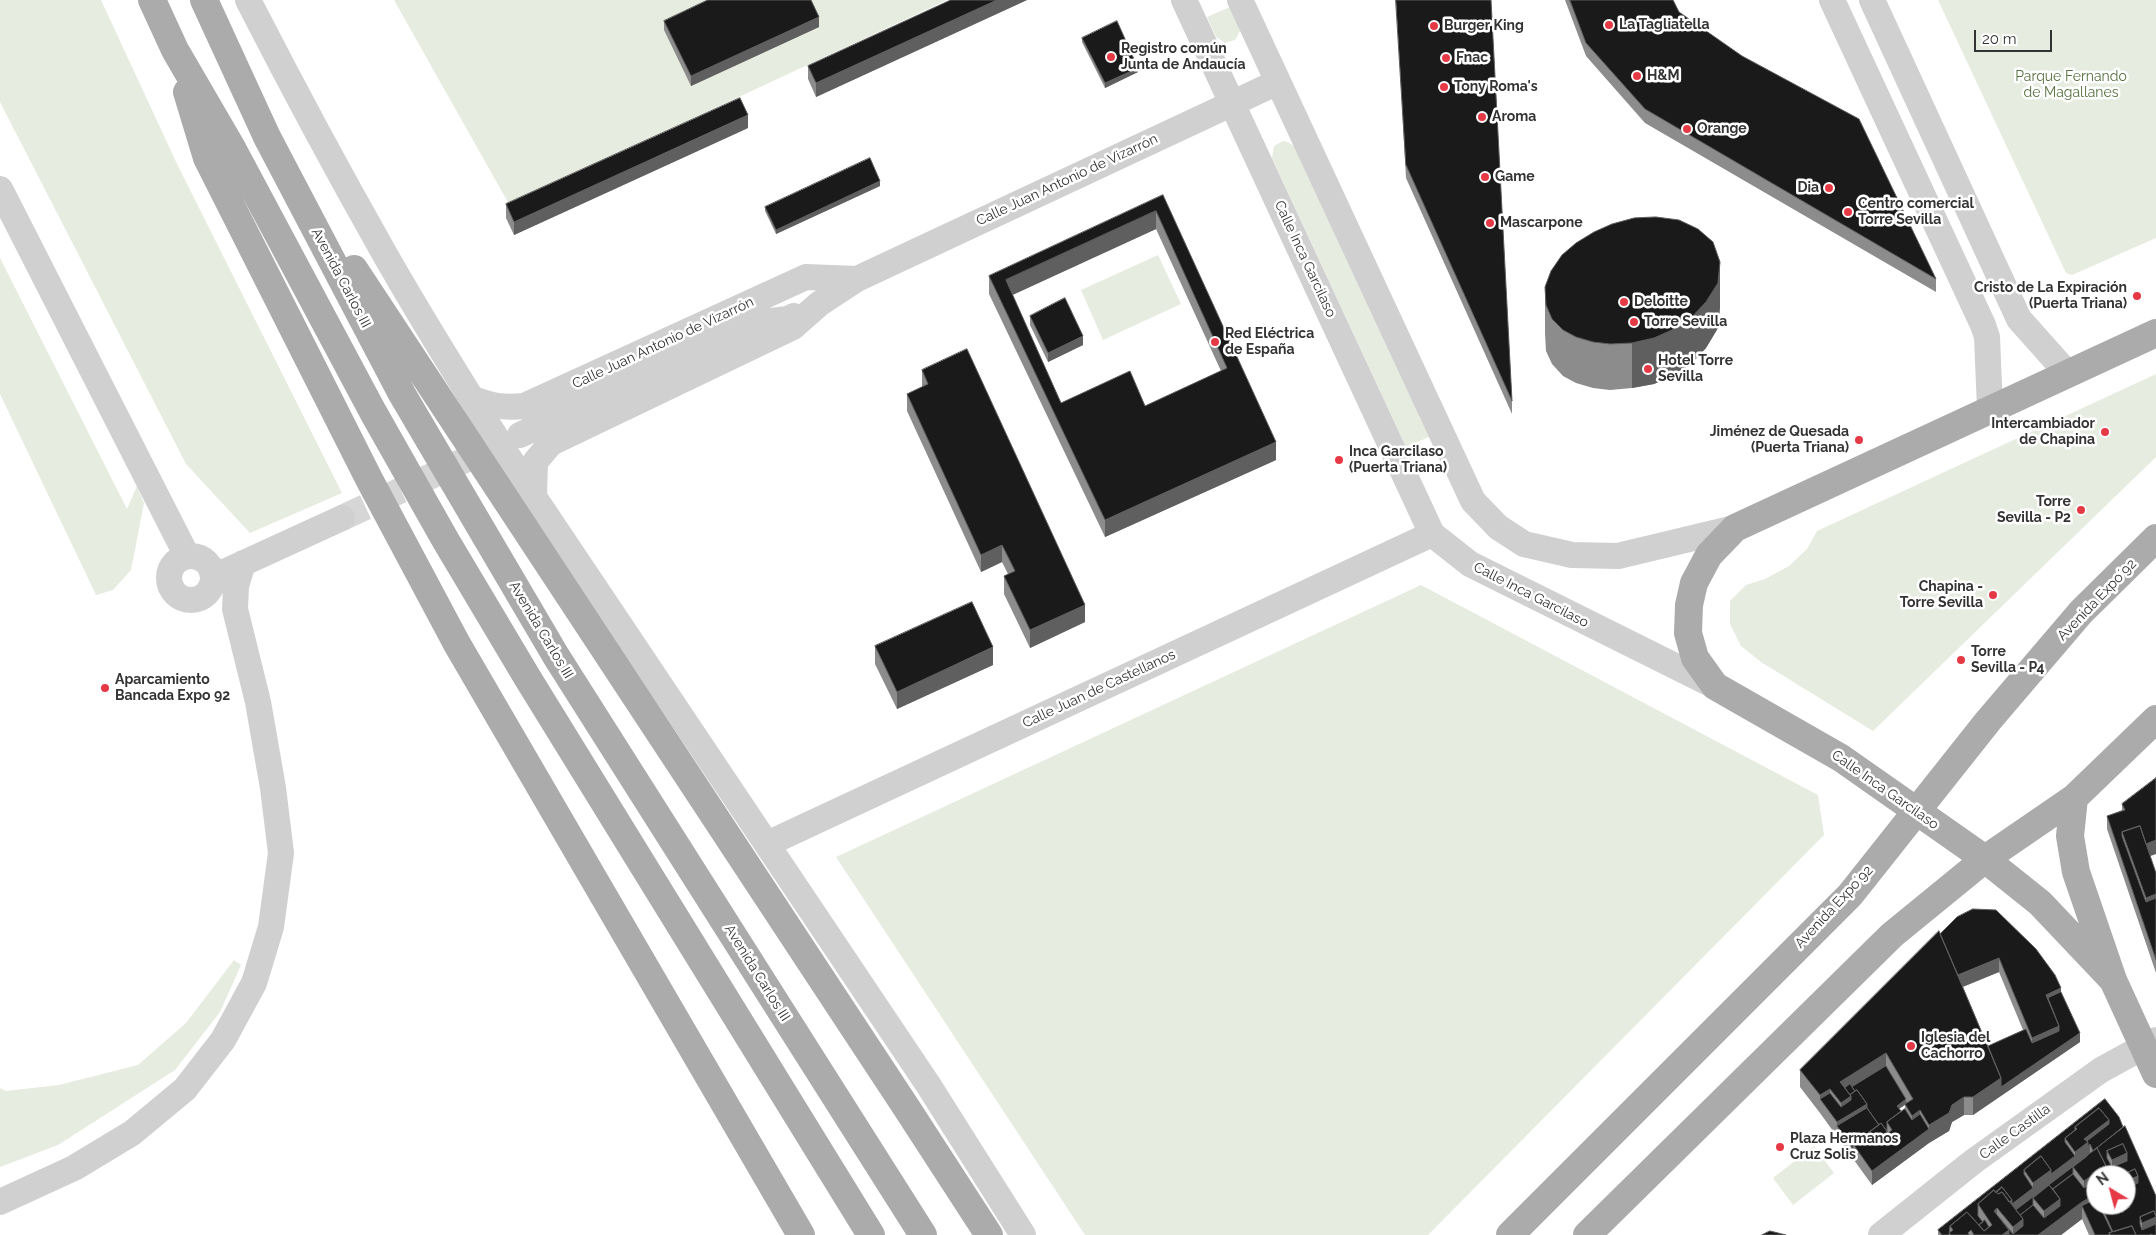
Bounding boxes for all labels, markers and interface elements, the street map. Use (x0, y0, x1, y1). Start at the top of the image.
place label: La Tagliatella (1619, 17, 1710, 33)
place label: Burger King (1444, 18, 1524, 34)
marker: La Tagliatella (1603, 19, 1615, 31)
marker: Burger King (1428, 20, 1440, 32)
scale bar (1976, 20, 2054, 52)
text: 20 m (1982, 30, 2017, 48)
place label: Registro común Junta de Andaucía (1121, 41, 1245, 74)
place label: Fnac (1456, 50, 1488, 66)
marker: Registro común Junta de Andaucía (1105, 51, 1117, 63)
marker: Fnac (1440, 52, 1452, 64)
place label: H&M (1647, 68, 1680, 84)
park label: Parque Fernando de Magallanes (2015, 69, 2127, 102)
marker: H&M (1631, 70, 1643, 82)
place label: Tony Roma's (1454, 79, 1538, 95)
marker: Tony Roma's (1438, 81, 1450, 93)
place label: Aroma (1492, 109, 1536, 125)
marker: Aroma (1476, 111, 1488, 123)
place label: Orange (1697, 121, 1747, 137)
marker: Orange (1681, 123, 1693, 135)
street label: Calle Juan Antonio de Vizarrón (974, 131, 1160, 229)
place label: Game (1495, 169, 1535, 185)
marker: Game (1479, 171, 1491, 183)
place label: Dia (1797, 180, 1819, 196)
marker: Dia (1823, 182, 1835, 194)
place label: Centro comercial Torre Sevilla (1858, 196, 1974, 228)
street label: Calle Inca Garcilaso (1271, 198, 1339, 320)
marker: Centro comercial Torre Sevilla (1842, 206, 1854, 218)
place label: Mascarpone (1500, 215, 1583, 231)
marker: Mascarpone (1484, 217, 1496, 229)
street label: Avenida Carlos III (308, 225, 374, 331)
place label: Cristo de La Expiración (Puerta Triana) (1974, 280, 2127, 312)
marker: Cristo de La Expiración (Puerta Triana) (2131, 290, 2143, 302)
street label: Calle Juan Antonio de Vizarrón (570, 294, 756, 392)
place label: Deloitte (1634, 294, 1688, 310)
marker: Deloitte (1618, 296, 1630, 308)
place label: Torre Sevilla (1644, 314, 1727, 330)
marker: Torre Sevilla (1628, 316, 1640, 328)
place label: Red Eléctrica de España (1225, 326, 1314, 358)
marker: Red Eléctrica de España (1209, 336, 1221, 348)
place label: Hotel Torre Sevilla (1658, 353, 1733, 386)
marker: Hotel Torre Sevilla (1642, 363, 1654, 375)
place label: Intercambiador de Chapina (1991, 416, 2095, 448)
place label: Jiménez de Quesada (Puerta Triana) (1710, 424, 1849, 457)
marker: Intercambiador de Chapina (2099, 426, 2111, 438)
marker: Jiménez de Quesada (Puerta Triana) (1853, 434, 1865, 446)
place label: Inca Garcilaso (Puerta Triana) (1349, 444, 1447, 477)
marker: Inca Garcilaso (Puerta Triana) (1333, 454, 1345, 466)
place label: Torre Sevilla - P2 (1997, 494, 2071, 526)
marker: Torre Sevilla - P2 (2075, 504, 2087, 516)
street label: Avenida Expo´92 (2054, 556, 2140, 644)
street label: Calle Inca Garcilaso (1471, 559, 1591, 631)
street label: Avenida Carlos III (505, 578, 577, 682)
place label: Chapina - Torre Sevilla (1900, 579, 1983, 612)
marker: Chapina - Torre Sevilla (1987, 589, 1999, 601)
place label: Torre Sevilla - P4 (1971, 644, 2045, 676)
street label: Calle Juan de Castellanos (1020, 646, 1178, 732)
marker: Torre Sevilla - P4 (1955, 654, 1967, 666)
place label: Aparcamiento Bancada Expo 92 (115, 672, 230, 704)
marker: Aparcamiento Bancada Expo 92 (99, 682, 111, 694)
street label: Calle Inca Garcilaso (1828, 747, 1942, 833)
street label: Avenida Expo´92 (1791, 862, 1877, 952)
street label: Avenida Carlos III (721, 922, 793, 1024)
place label: Iglesia del Cachorro (1921, 1030, 1990, 1062)
marker: Iglesia del Cachorro (1905, 1040, 1917, 1052)
street label: Calle Castilla (1976, 1101, 2054, 1163)
place label: Plaza Hermanos Cruz Solis (1790, 1131, 1899, 1164)
marker: Plaza Hermanos Cruz Solis (1774, 1141, 1786, 1153)
north arrow (2086, 1165, 2136, 1215)
text: N (2093, 1169, 2112, 1188)

